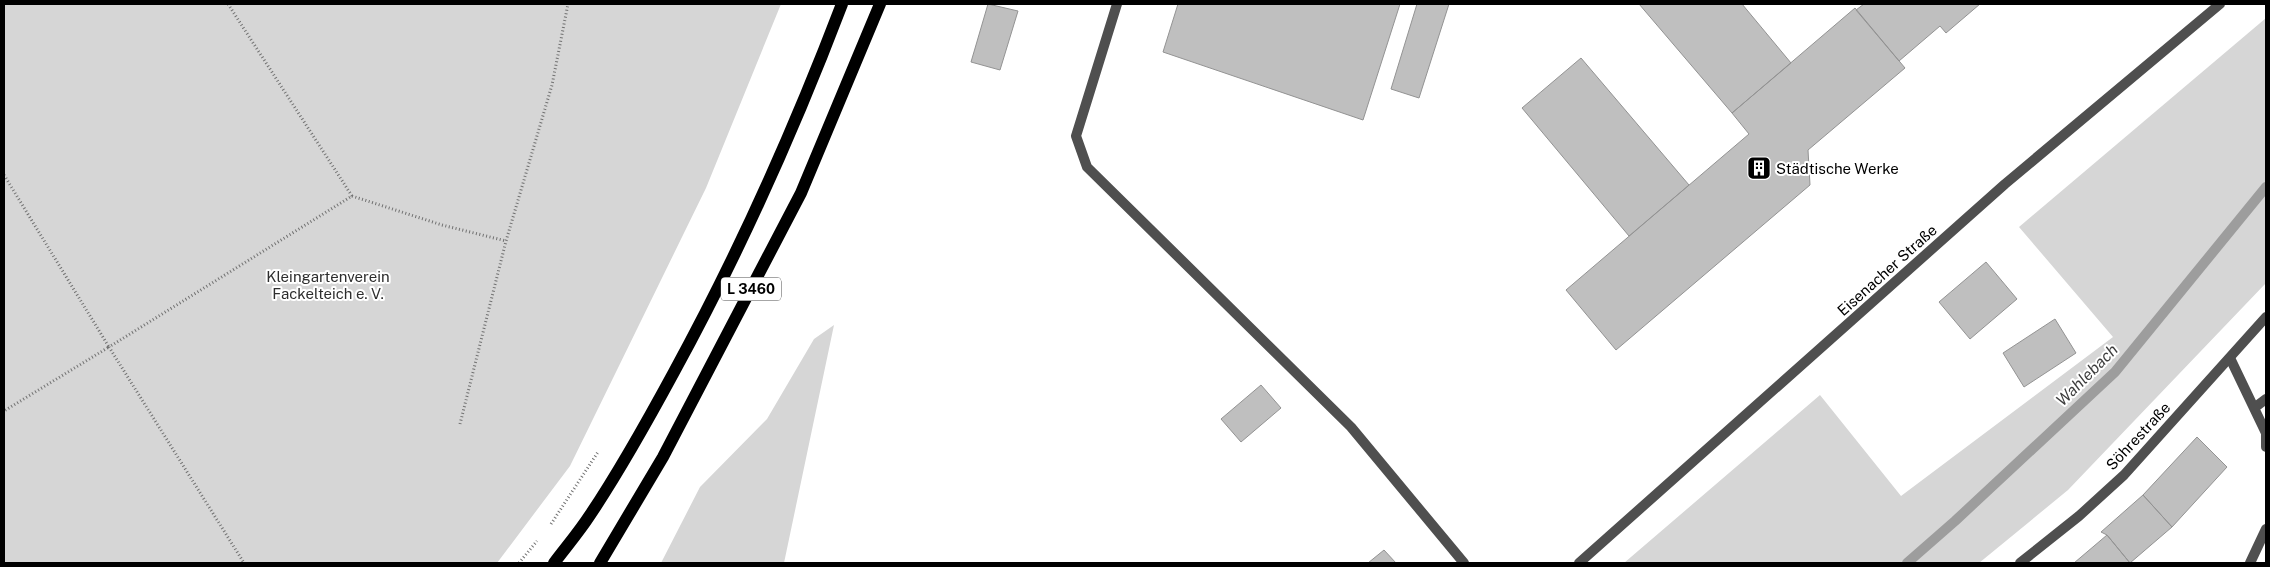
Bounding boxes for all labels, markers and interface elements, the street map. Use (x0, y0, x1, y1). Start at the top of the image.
building icon: Städtische Werke (1746, 155, 1772, 181)
place label: Städtische Werke (1776, 160, 1899, 177)
street label: Eisenacher Straße (1834, 221, 1940, 319)
park label: Kleingartenverein Fackelteich e. V. (266, 268, 390, 302)
road number: L 3460 (721, 278, 781, 300)
water label: Wahlebach (2052, 340, 2122, 410)
street label: Söhrestraße (2103, 399, 2173, 473)

